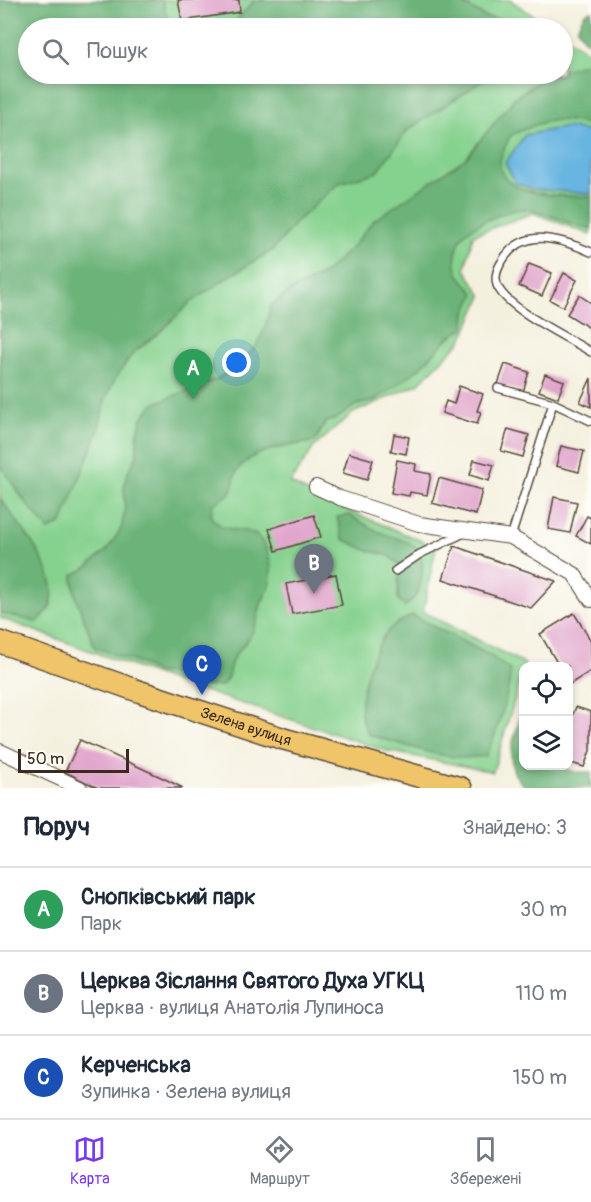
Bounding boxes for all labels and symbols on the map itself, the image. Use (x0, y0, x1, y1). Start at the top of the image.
your location (222, 348, 251, 377)
pin: A (174, 350, 212, 399)
pin: B (294, 544, 334, 594)
pin: C (182, 646, 222, 695)
street label: Зелена вулиця (198, 703, 293, 750)
scale bar (18, 746, 129, 774)

